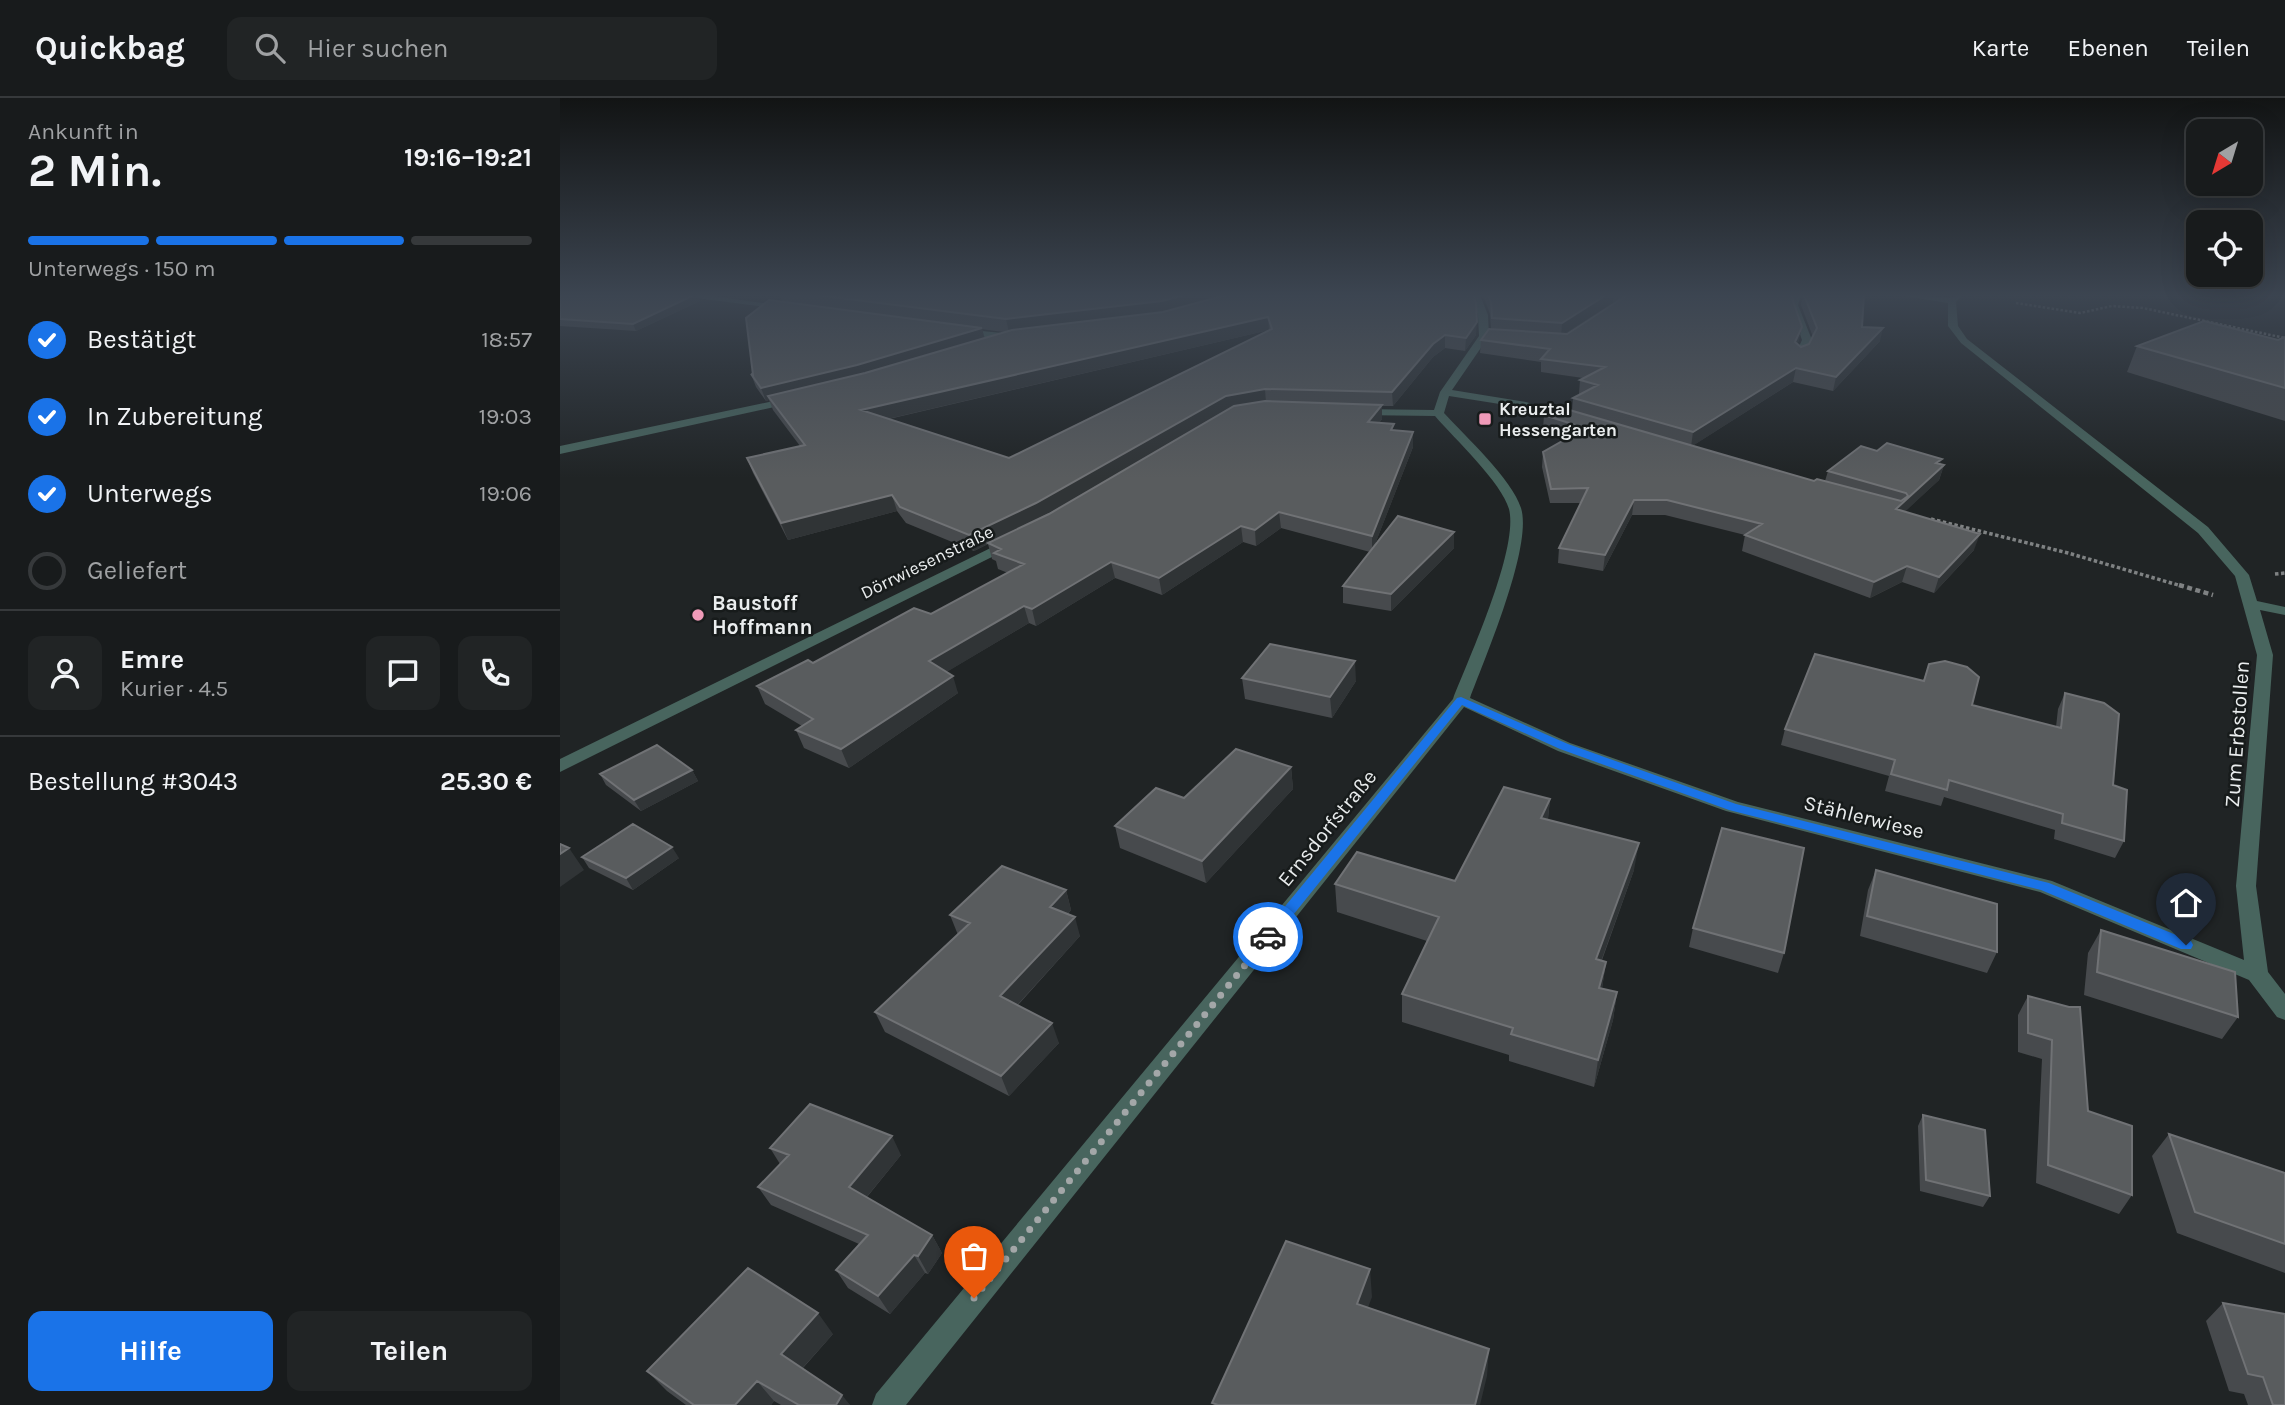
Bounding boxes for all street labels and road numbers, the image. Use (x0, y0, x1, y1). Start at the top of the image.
street label: Dörrwiesenstraße (857, 520, 997, 604)
street label: Zum Erbstollen (2220, 660, 2254, 808)
street label: Ernsdorfstraße (1273, 765, 1381, 891)
street label: Stählerwiese (1801, 790, 1927, 844)

